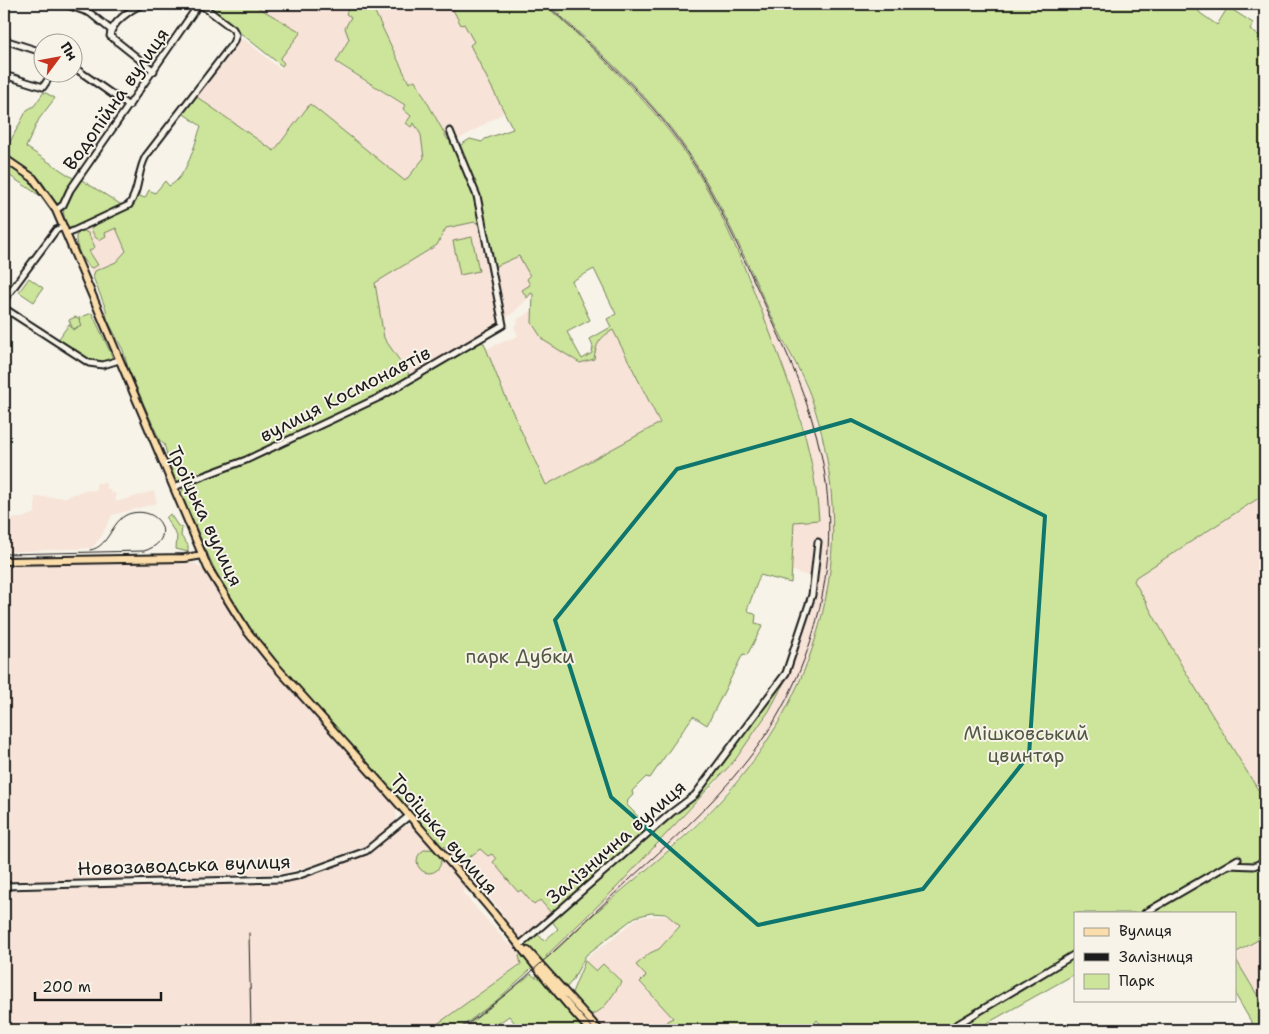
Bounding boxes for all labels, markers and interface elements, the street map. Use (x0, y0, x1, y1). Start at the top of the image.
street label: Водопійна вулиця (57, 23, 175, 175)
north arrow (32, 32, 82, 82)
text: Пн (56, 38, 82, 64)
street label: вулиця Космонавтів (255, 340, 435, 448)
street label: Троїцька вулиця (161, 442, 249, 590)
park label: парк Дубки (466, 644, 574, 669)
park label: Мішковський цвинтар (963, 721, 1089, 768)
street label: Троїцька вулиця (385, 768, 503, 900)
street label: Залізнична вулиця (541, 774, 691, 910)
street label: Новозаводська вулиця (77, 849, 291, 881)
legend (1074, 912, 1236, 1002)
text: Вулиця (1119, 921, 1172, 941)
text: Залізниця (1119, 947, 1193, 967)
scale bar (35, 969, 161, 1001)
text: Парк (1119, 971, 1155, 991)
text: 200 m (42, 977, 91, 997)

